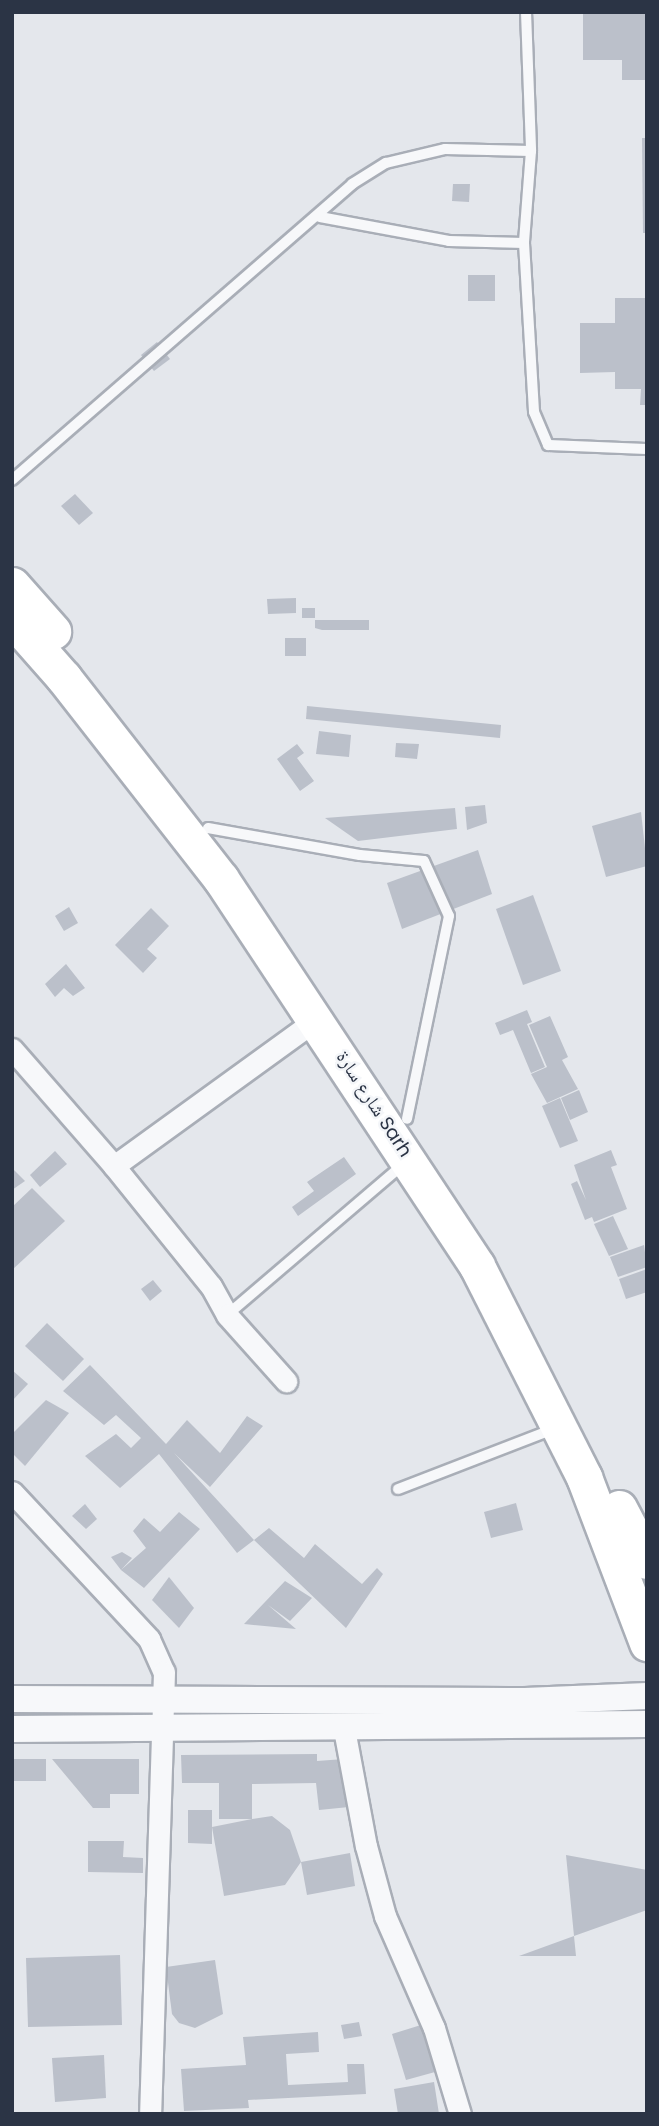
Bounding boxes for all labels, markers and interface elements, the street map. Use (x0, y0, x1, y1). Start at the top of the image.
street label: شارع سارة Sarh (331, 1047, 417, 1161)

